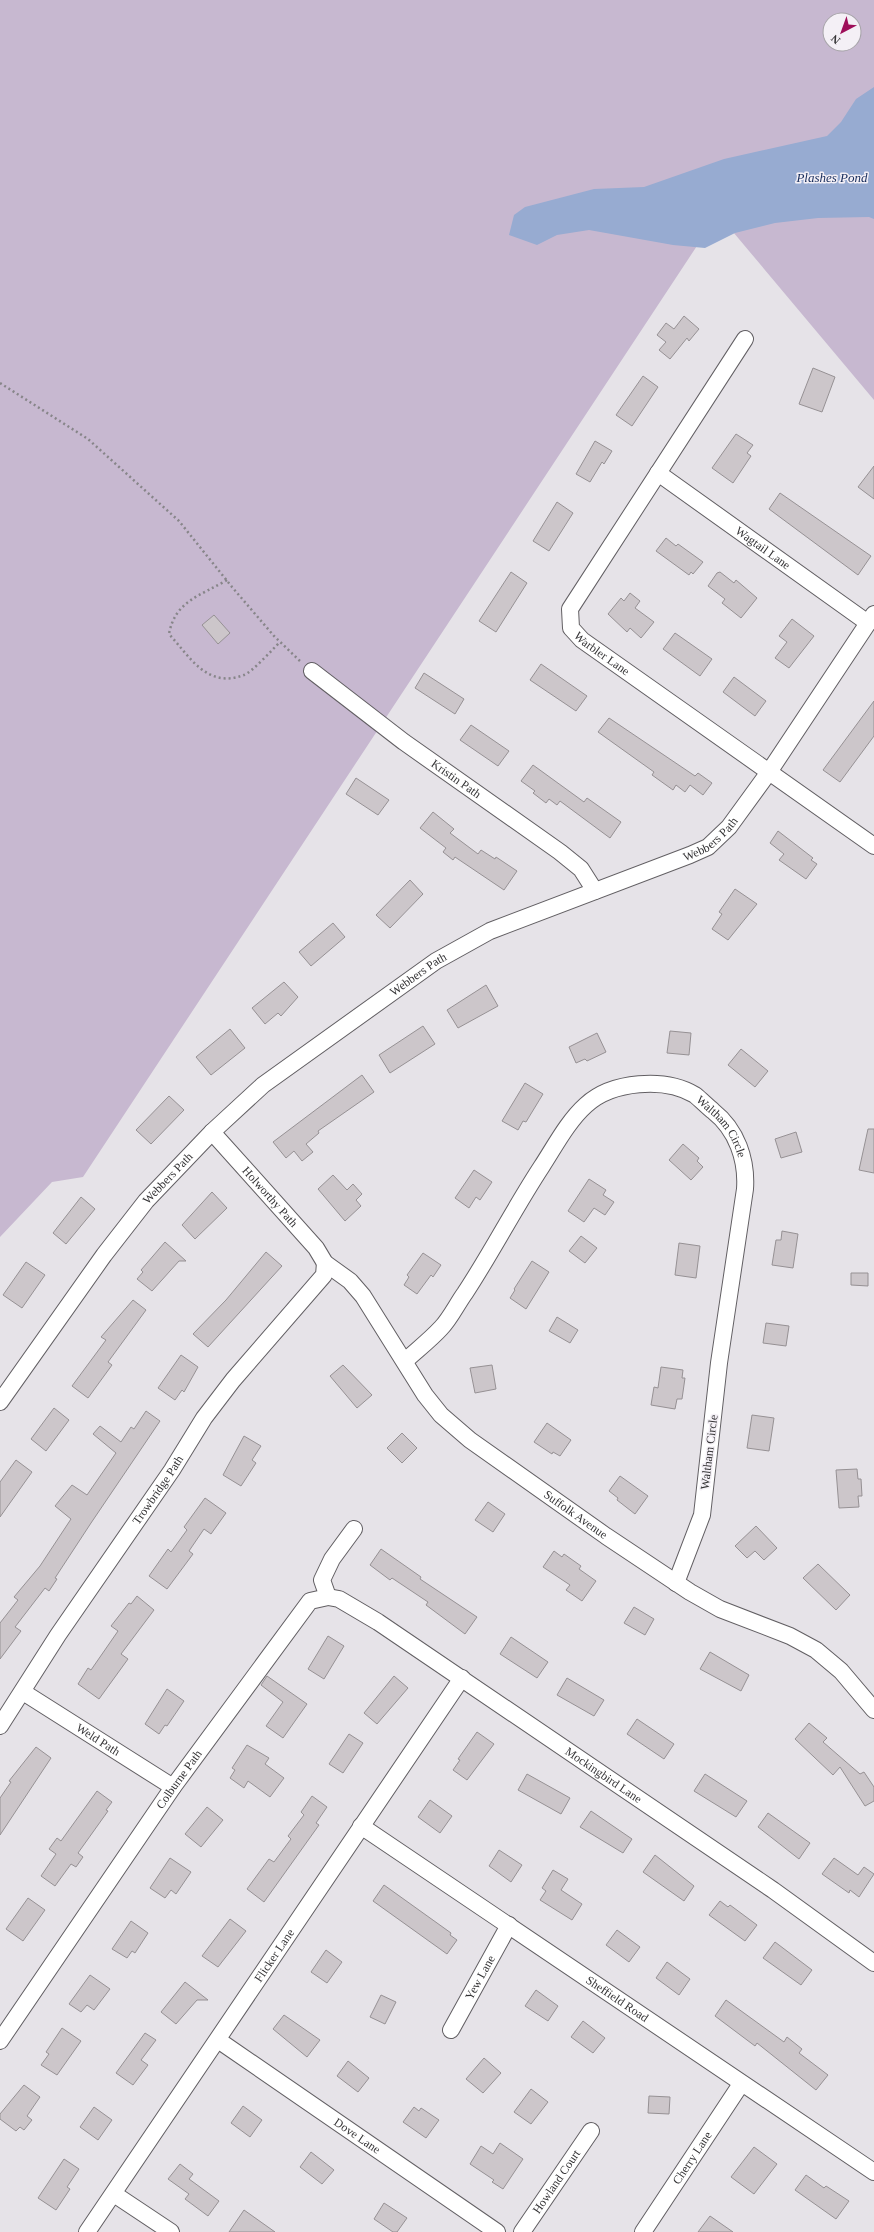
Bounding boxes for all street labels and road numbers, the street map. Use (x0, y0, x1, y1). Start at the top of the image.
street label: Wagtail Lane (733, 524, 793, 572)
street label: Warbler Lane (571, 629, 632, 678)
street label: Kristin Path (429, 756, 484, 801)
street label: Webbers Path (681, 814, 741, 864)
street label: Webbers Path (387, 950, 449, 999)
street label: Waltham Circle (694, 1093, 749, 1159)
street label: Webbers Path (140, 1150, 196, 1207)
street label: Holworthy Path (239, 1164, 301, 1230)
street label: Waltham Circle (697, 1414, 721, 1490)
street label: Trowbridge Path (129, 1453, 186, 1527)
street label: Suffolk Avenue (541, 1487, 610, 1542)
street label: Weld Path (74, 1720, 123, 1759)
street label: Mockingbird Lane (562, 1744, 645, 1806)
street label: Colburne Path (153, 1747, 205, 1811)
street label: Flicker Lane (251, 1926, 297, 1985)
street label: Yew Lane (462, 1953, 498, 2002)
street label: Sheffield Road (583, 1973, 651, 2025)
street label: Dove Lane (331, 2115, 383, 2157)
street label: Cherry Lane (670, 2129, 715, 2187)
street label: Howland Court (530, 2146, 584, 2216)

